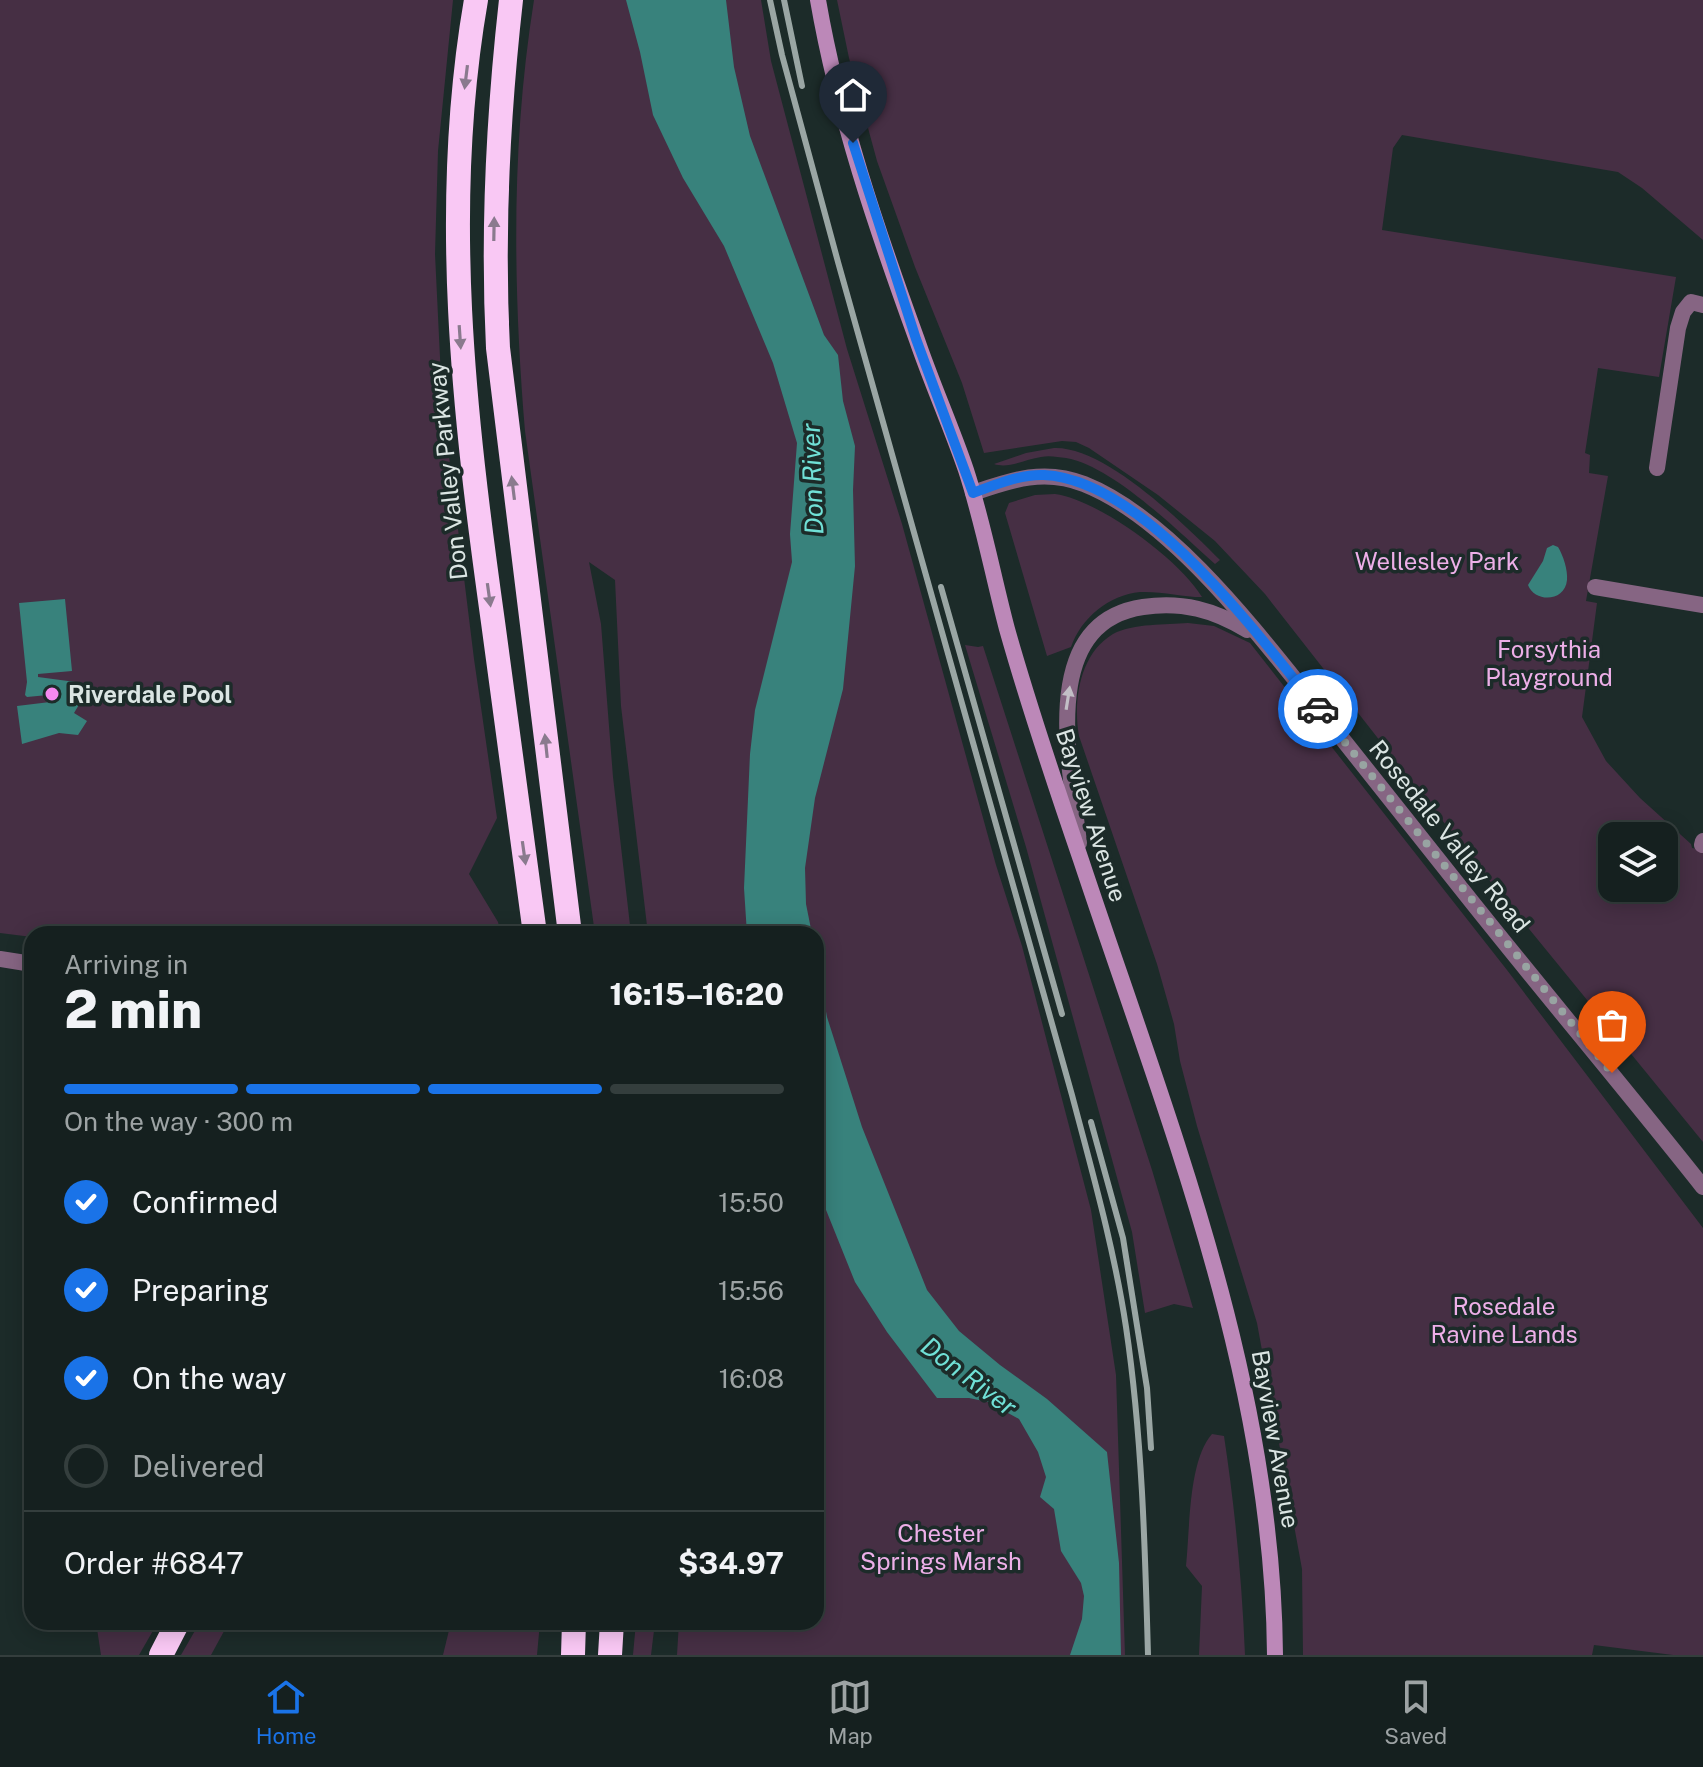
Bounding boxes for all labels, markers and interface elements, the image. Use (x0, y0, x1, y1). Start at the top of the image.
pin (819, 61, 887, 143)
one-way arrow (459, 65, 472, 90)
icon: home (831, 73, 875, 117)
one-way arrow (488, 216, 501, 241)
one-way arrow (454, 325, 467, 350)
street label: Don Valley Parkway (422, 361, 472, 581)
water label: Don River (795, 422, 829, 535)
one-way arrow (507, 475, 520, 500)
park label: Wellesley Park (1355, 547, 1519, 575)
one-way arrow (483, 583, 496, 608)
park label: Forsythia Playground (1485, 635, 1613, 691)
courier (1278, 669, 1358, 749)
place label: Riverdale Pool (68, 680, 232, 708)
marker: Riverdale Pool (43, 685, 61, 703)
one-way arrow (1062, 686, 1075, 711)
icon: car (1296, 687, 1340, 731)
street label: Bayview Avenue (1051, 725, 1133, 905)
one-way arrow (539, 733, 552, 758)
street label: Rosedale Valley Road (1364, 734, 1536, 938)
map controls (1598, 822, 1678, 902)
button: layers (1598, 822, 1678, 902)
one-way arrow (518, 841, 531, 866)
text: Arriving in (64, 949, 188, 980)
text: 16:15–16:20 (610, 976, 784, 1012)
text: 2 min (64, 979, 202, 1040)
pin (1578, 991, 1646, 1073)
icon: bag (1590, 1003, 1634, 1047)
text: On the way · 300 m (64, 1106, 293, 1137)
icon: check (64, 1180, 108, 1224)
text: Confirmed (132, 1184, 278, 1220)
text: 15:50 (718, 1187, 784, 1218)
icon: check (64, 1268, 108, 1312)
text: Preparing (132, 1272, 269, 1308)
text: 15:56 (718, 1275, 784, 1306)
park label: Rosedale Ravine Lands (1430, 1292, 1578, 1348)
water label: Don River (915, 1330, 1023, 1422)
street label: Bayview Avenue (1247, 1348, 1305, 1530)
icon: check (64, 1356, 108, 1400)
text: On the way (132, 1360, 286, 1396)
text: 16:08 (719, 1363, 784, 1394)
text: Delivered (132, 1448, 264, 1484)
park label: Chester Springs Marsh (860, 1519, 1022, 1575)
text: Order #6847 (64, 1545, 244, 1581)
text: $34.97 (678, 1545, 784, 1581)
tab: Home (256, 1675, 316, 1749)
tab: Map (828, 1675, 873, 1749)
tab: Saved (1384, 1675, 1447, 1749)

